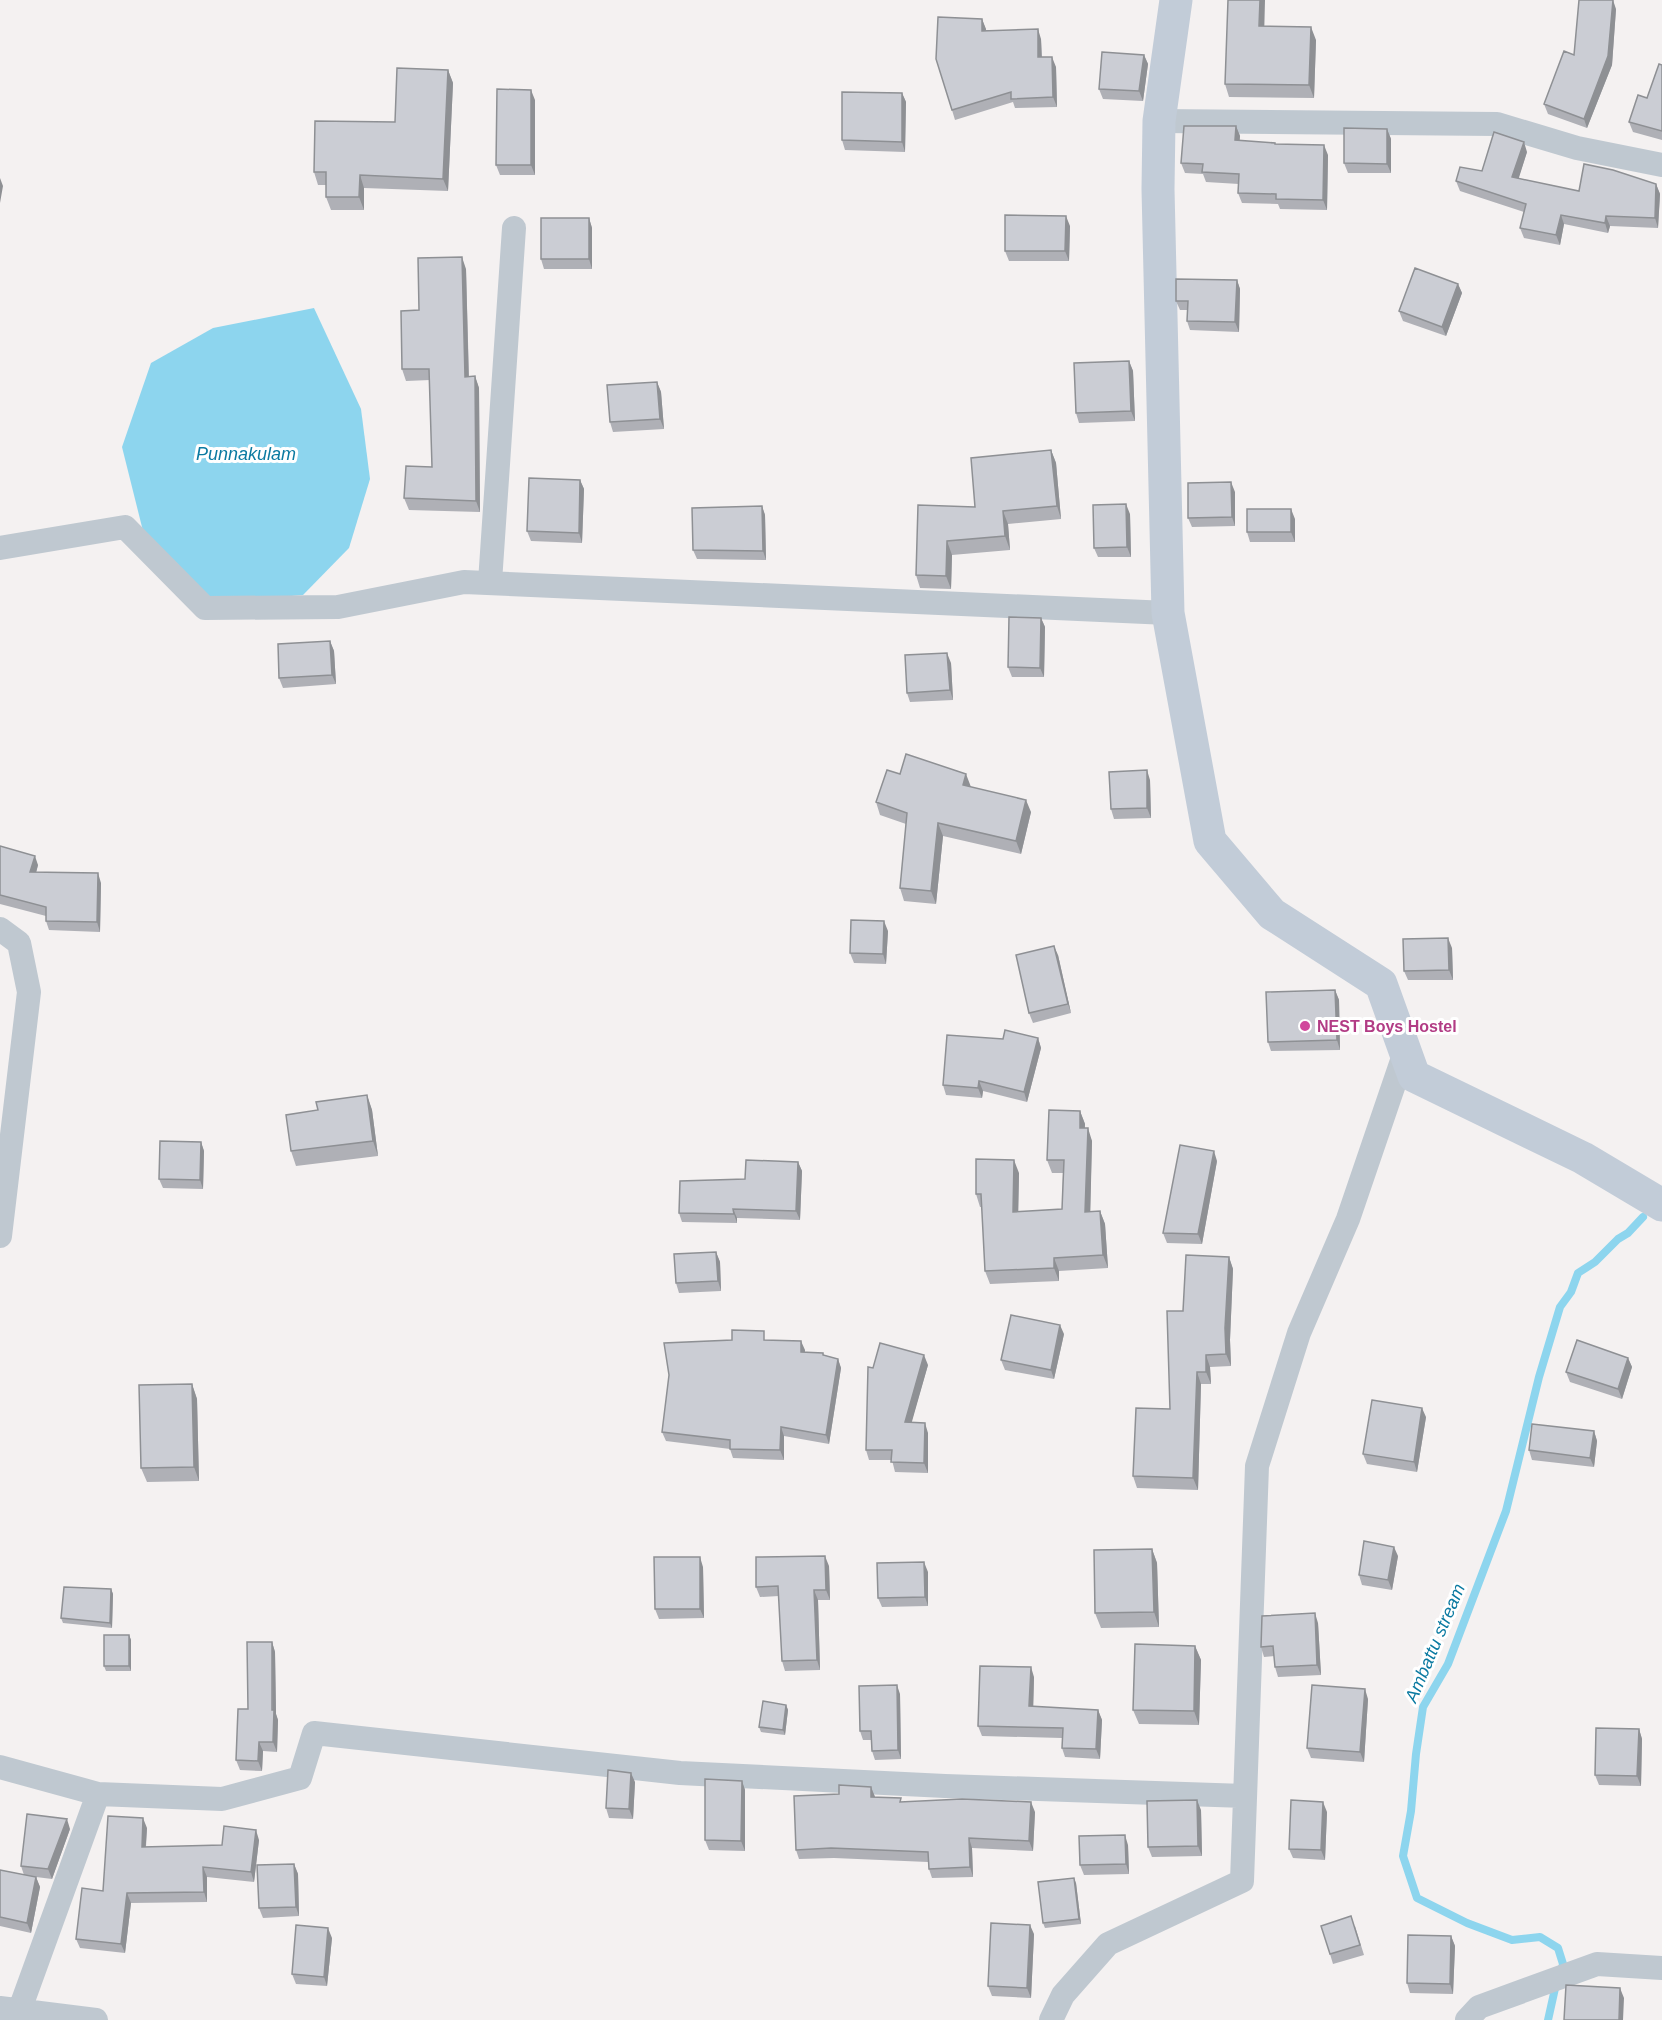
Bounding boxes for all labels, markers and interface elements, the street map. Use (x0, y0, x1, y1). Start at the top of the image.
water label: Punnakulam (196, 444, 296, 464)
place label: NEST Boys Hostel (1317, 1018, 1457, 1035)
marker: NEST Boys Hostel (1298, 1019, 1312, 1033)
water label: Ambattu stream (1401, 1581, 1469, 1706)

